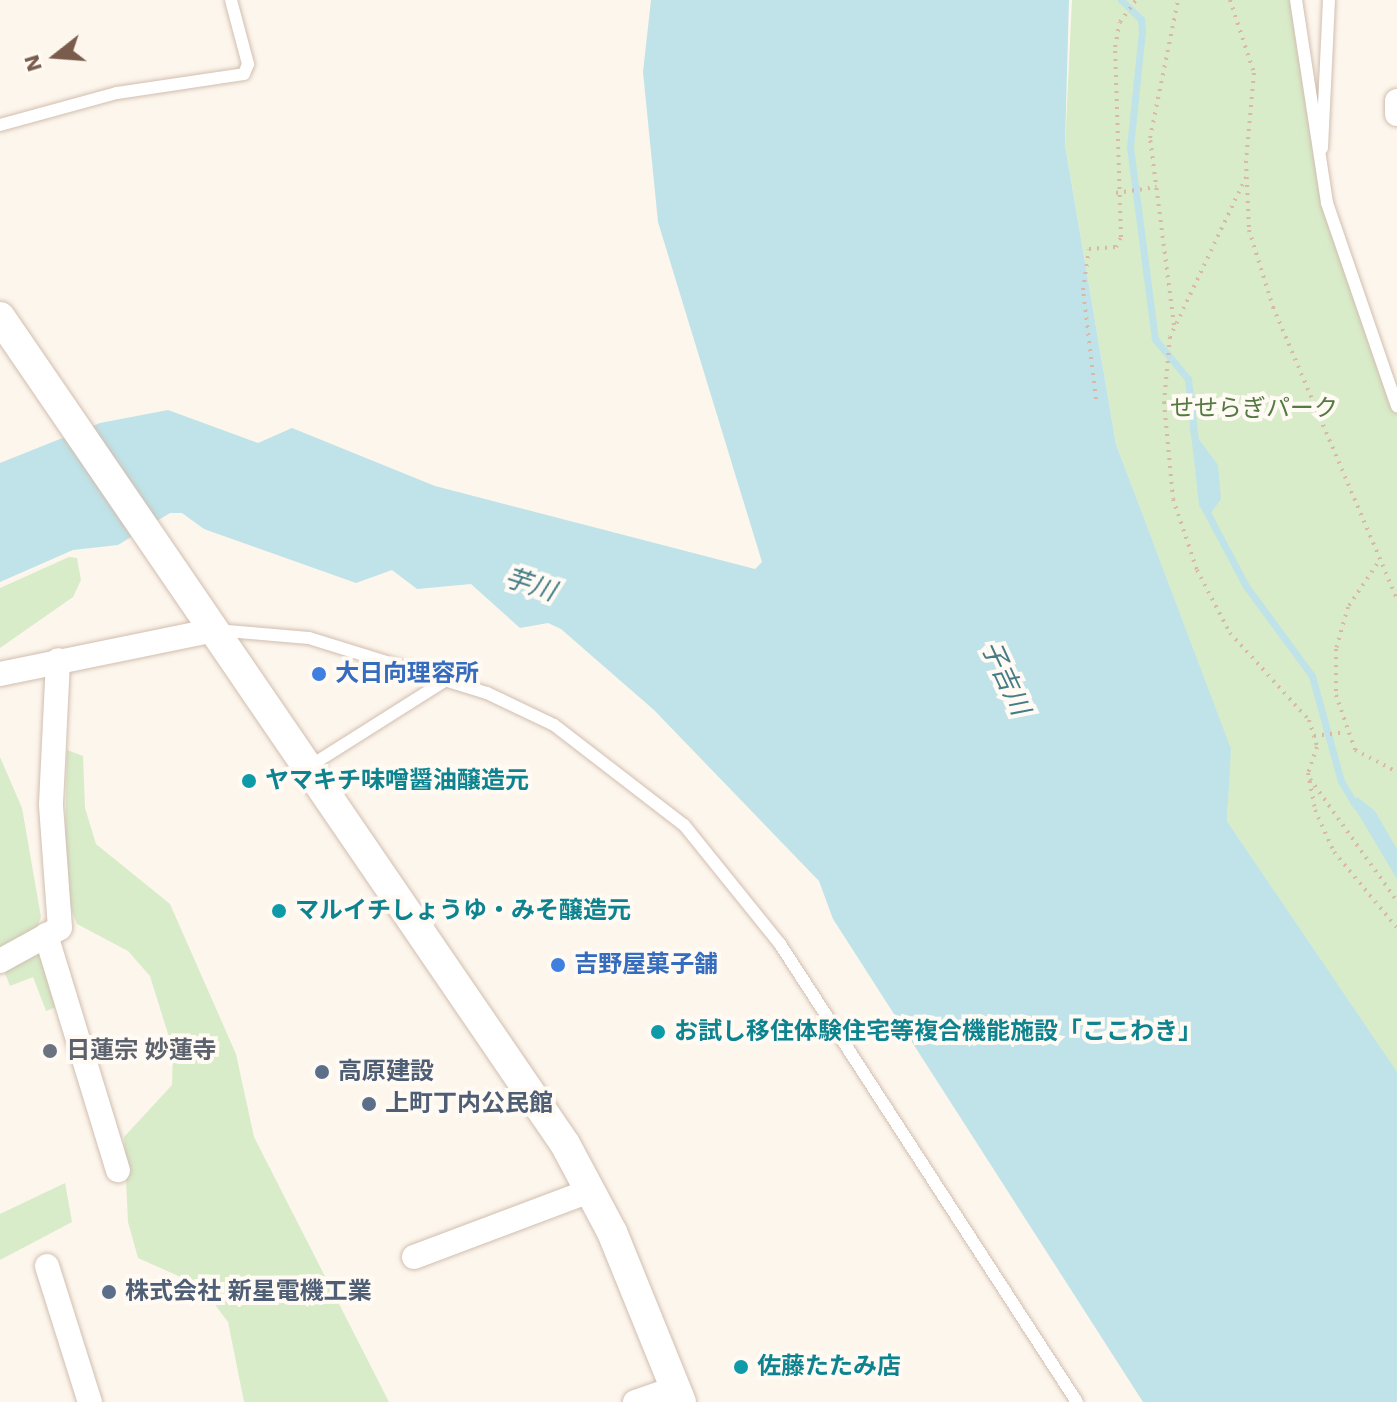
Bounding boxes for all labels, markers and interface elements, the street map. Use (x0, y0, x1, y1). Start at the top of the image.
north arrow (16, 16, 96, 96)
text: N (18, 52, 47, 75)
park label: せせらぎパーク (1170, 395, 1338, 423)
water label: 芋川 (500, 562, 560, 608)
water label: 子吉川 (974, 636, 1036, 720)
place label: 大日向理容所 (335, 660, 479, 688)
marker: 大日向理容所 (310, 665, 328, 683)
place label: ヤマキチ味噌醤油醸造元 (265, 767, 529, 795)
marker: ヤマキチ味噌醤油醸造元 (240, 772, 258, 790)
place label: マルイチしょうゆ・みそ醸造元 (295, 897, 631, 925)
marker: マルイチしょうゆ・みそ醸造元 (270, 902, 288, 920)
place label: 吉野屋菓子舗 (574, 951, 718, 979)
marker: 吉野屋菓子舗 (549, 956, 567, 974)
place label: お試し移住体験住宅等複合機能施設「ここわき」 (674, 1018, 1202, 1046)
marker: お試し移住体験住宅等複合機能施設「ここわき」 (649, 1023, 667, 1041)
place label: 日蓮宗 妙蓮寺 (66, 1037, 217, 1065)
marker: 日蓮宗 妙蓮寺 (41, 1042, 59, 1060)
place label: 高原建設 (338, 1058, 434, 1086)
marker: 高原建設 (313, 1063, 331, 1081)
place label: 上町丁内公民館 (385, 1090, 553, 1118)
marker: 上町丁内公民館 (360, 1095, 378, 1113)
place label: 株式会社 新星電機工業 (125, 1278, 372, 1306)
marker: 株式会社 新星電機工業 (100, 1283, 118, 1301)
place label: 佐藤たたみ店 (757, 1353, 901, 1381)
marker: 佐藤たたみ店 (732, 1358, 750, 1376)

